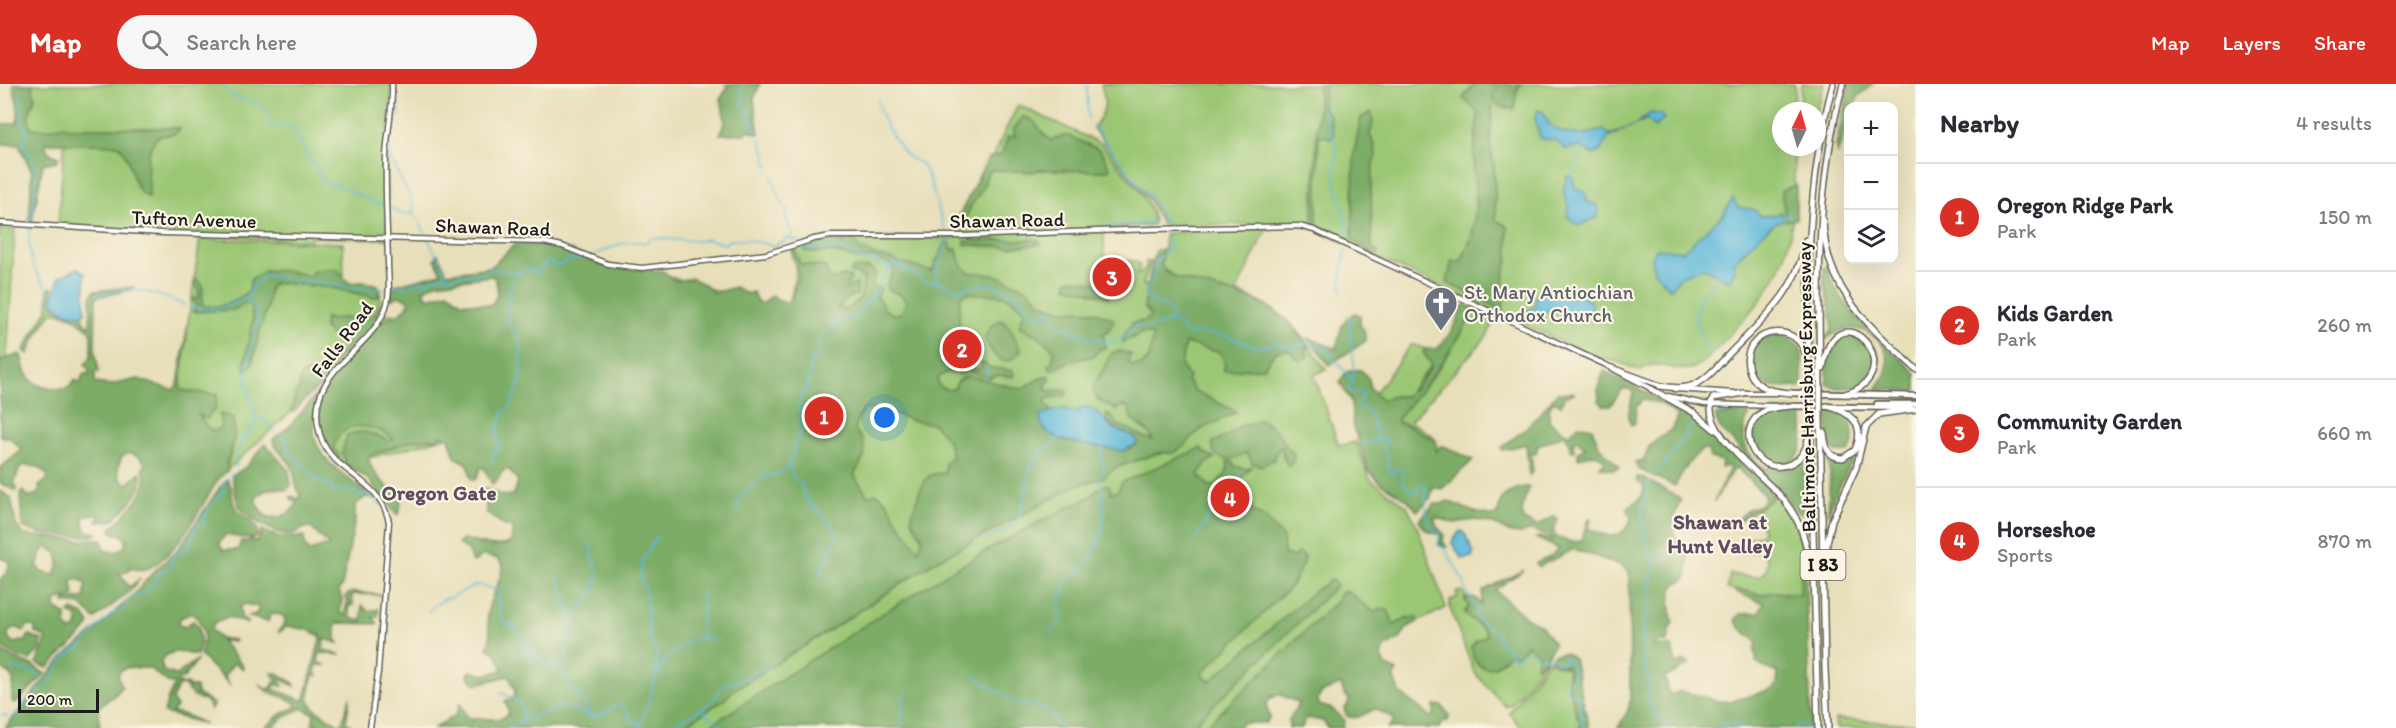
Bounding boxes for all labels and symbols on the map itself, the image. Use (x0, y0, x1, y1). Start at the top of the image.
north arrow (1772, 102, 1826, 156)
street label: Tufton Avenue (131, 205, 257, 233)
street label: Shawan Road (949, 207, 1065, 233)
street label: Shawan Road (435, 213, 551, 241)
street label: Baltimore-Harrisburg Expressway (1791, 241, 1821, 533)
pin: 3 (1092, 254, 1132, 300)
place label: St. Mary Antiochian Orthodox Church (1464, 280, 1634, 327)
church icon: St. Mary Antiochian Orthodox Church (1423, 285, 1459, 332)
street label: Falls Road (306, 296, 378, 382)
pin: 2 (942, 326, 982, 372)
pin: 1 (804, 394, 844, 438)
your location (870, 403, 899, 432)
pin: 4 (1210, 476, 1250, 520)
district label: Oregon Gate (382, 480, 496, 506)
district label: Shawan at Hunt Valley (1667, 509, 1773, 559)
road number: I 83 (1800, 550, 1846, 580)
scale bar (18, 686, 99, 714)

